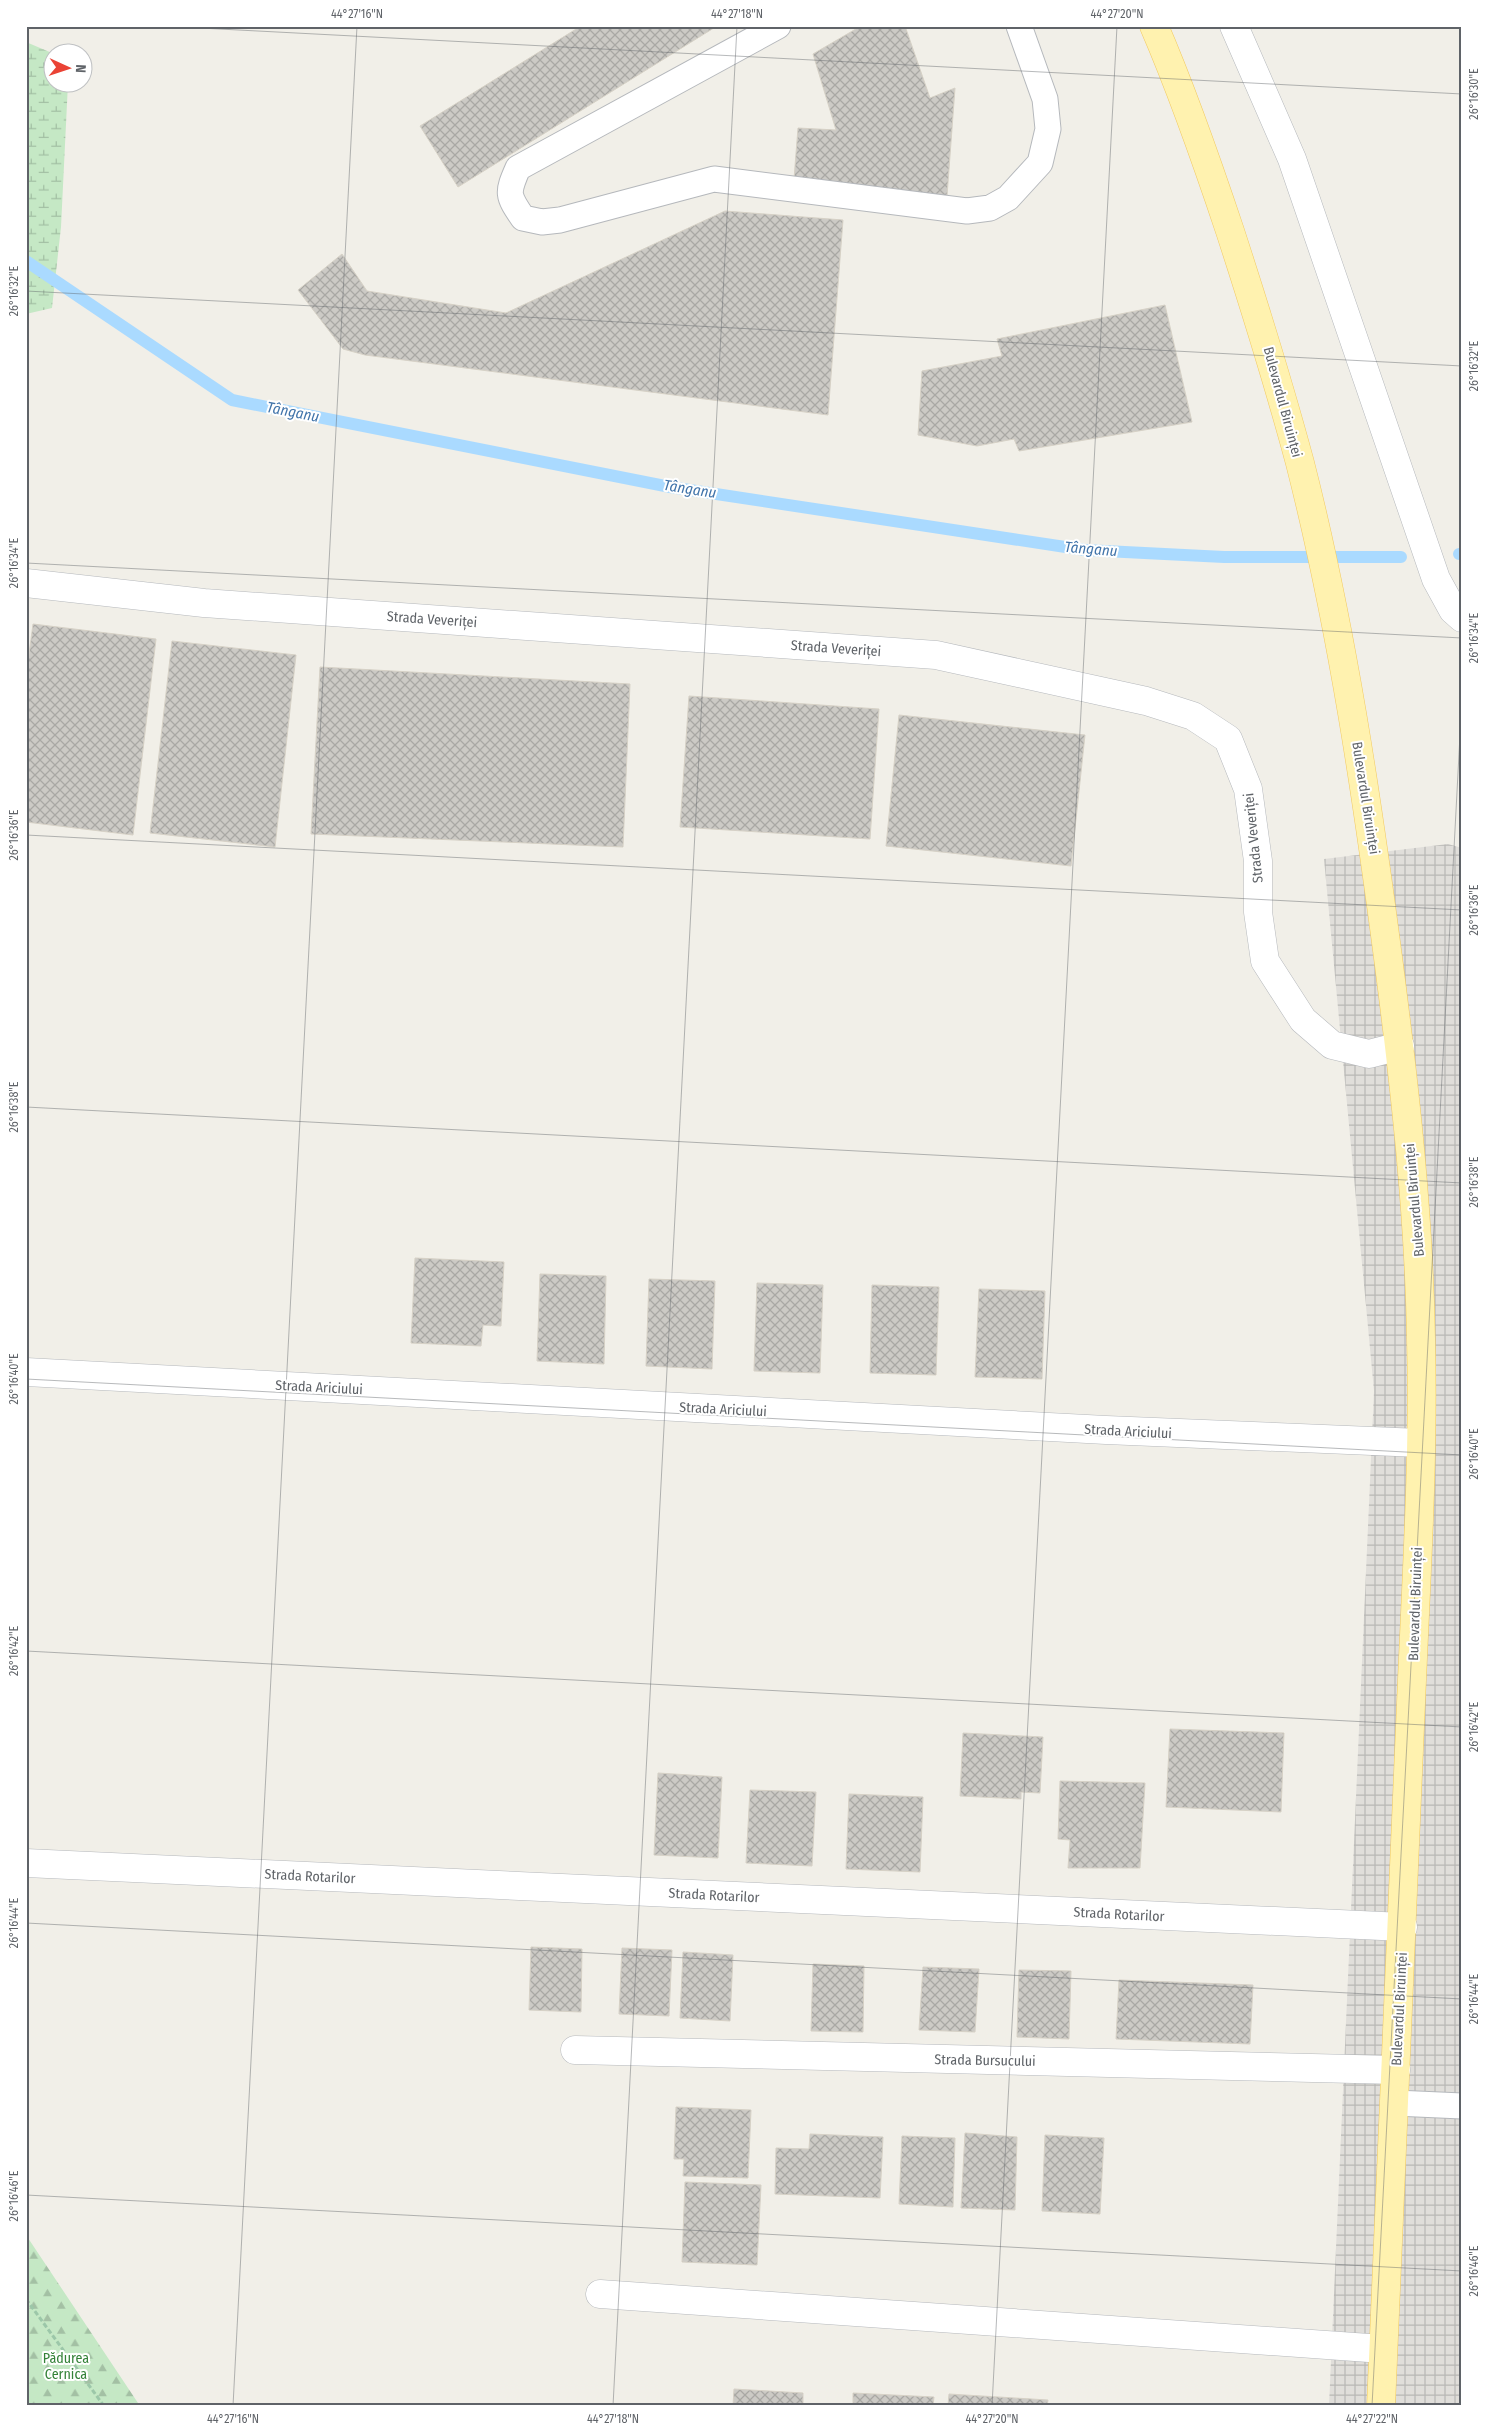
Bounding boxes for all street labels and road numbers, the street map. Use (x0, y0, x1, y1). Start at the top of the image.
street label: Bulevardul Biruinței (1259, 345, 1305, 460)
street label: Strada Veveriței (386, 608, 478, 632)
street label: Strada Veveriței (790, 637, 882, 661)
street label: Bulevardul Biruinței (1347, 741, 1383, 856)
street label: Strada Veveriței (1240, 792, 1268, 884)
street label: Bulevardul Biruinței (1401, 1142, 1429, 1257)
street label: Strada Ariciului (275, 1377, 363, 1398)
street label: Strada Ariciului (679, 1399, 767, 1420)
street label: Strada Ariciului (1084, 1421, 1172, 1442)
street label: Bulevardul Biruinței (1405, 1547, 1427, 1661)
street label: Strada Rotarilor (264, 1866, 356, 1887)
street label: Strada Rotarilor (668, 1885, 760, 1906)
street label: Strada Rotarilor (1073, 1904, 1165, 1925)
street label: Bulevardul Biruinței (1388, 1952, 1412, 2066)
street label: Strada Bursucului (934, 2051, 1036, 2070)

